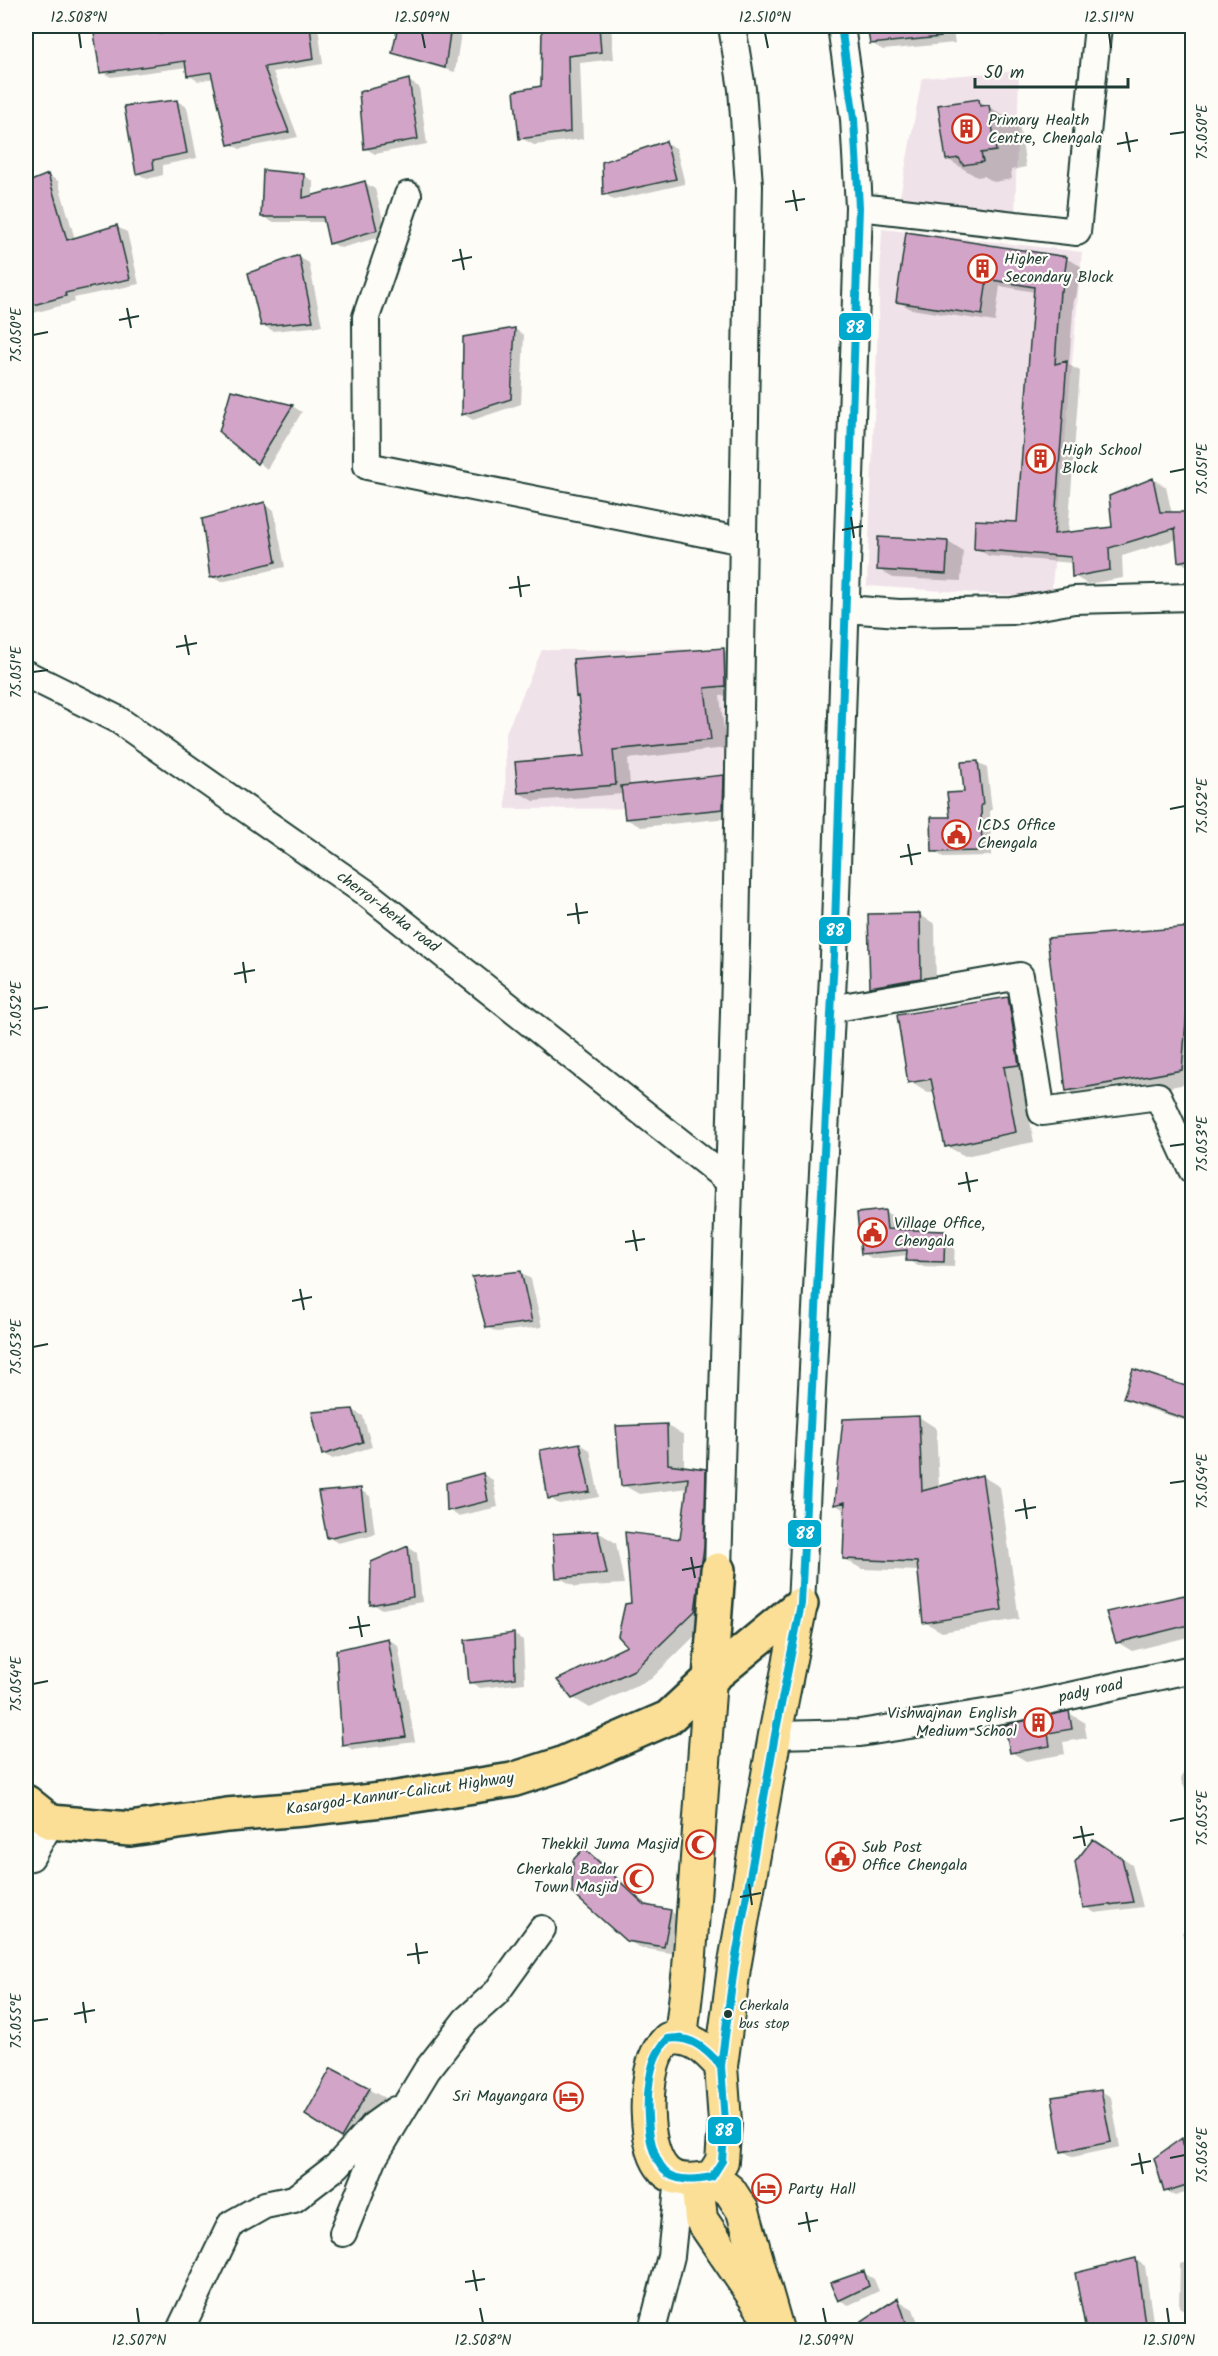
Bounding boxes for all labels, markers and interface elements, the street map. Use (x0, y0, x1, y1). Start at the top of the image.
text: 12.508°N (51, 6, 107, 30)
text: 12.509°N (394, 6, 450, 30)
text: 12.510°N (739, 6, 791, 30)
text: 12.511°N (1084, 6, 1134, 30)
scale bar (975, 51, 1128, 89)
text: 50 m (984, 59, 1024, 88)
text: 75.050°E (1191, 103, 1215, 160)
place label: Primary Health Centre, Chengala (988, 108, 1102, 151)
building icon: Primary Health Centre, Chengala (951, 113, 983, 145)
place label: Higher Secondary Block (1004, 247, 1114, 290)
building icon: Higher Secondary Block (967, 252, 999, 284)
text: 75.050°E (5, 306, 29, 363)
line badge: 88 (838, 312, 872, 341)
text: 88 (846, 316, 865, 341)
place label: High School Block (1062, 438, 1142, 481)
text: 75.051°E (1191, 441, 1215, 495)
building icon: High School Block (1025, 443, 1057, 475)
text: 75.051°E (5, 644, 29, 698)
text: 75.052°E (1191, 776, 1215, 834)
place label: ICDS Office Chengala (977, 813, 1055, 856)
public building icon: ICDS Office Chengala (940, 818, 972, 850)
street label: cherror-berka road (331, 865, 446, 960)
line badge: 88 (818, 916, 852, 945)
text: 88 (826, 919, 845, 944)
text: 75.052°E (5, 979, 29, 1037)
text: 75.053°E (1191, 1115, 1215, 1172)
place label: Village Office, Chengala (894, 1211, 985, 1254)
public building icon: Village Office, Chengala (857, 1216, 889, 1248)
text: 75.053°E (5, 1318, 29, 1375)
text: 75.054°E (1191, 1452, 1215, 1509)
line badge: 88 (787, 1519, 822, 1548)
text: 88 (796, 1522, 815, 1547)
text: 75.054°E (5, 1655, 29, 1712)
street label: pady road (1056, 1672, 1126, 1710)
place label: Vishwajnan English Medium School (887, 1701, 1017, 1744)
building icon: Vishwajnan English Medium School (1022, 1706, 1054, 1738)
street label: Kasargod-Kannur-Calicut Highway (284, 1766, 516, 1822)
text: 75.055°E (1191, 1789, 1215, 1846)
mosque icon: Thekkil Juma Masjid (684, 1828, 716, 1860)
place label: Thekkil Juma Masjid (541, 1832, 680, 1857)
place label: Sub Post Office Chengala (862, 1835, 967, 1878)
public building icon: Sub Post Office Chengala (825, 1840, 857, 1872)
place label: Cherkala Badar Town Masjid (516, 1857, 620, 1900)
mosque icon: Cherkala Badar Town Masjid (623, 1862, 655, 1894)
text: 75.055°E (5, 1992, 29, 2049)
place label: Cherkala bus stop (739, 1995, 789, 2035)
marker: Cherkala bus stop (722, 2008, 734, 2020)
hotel icon: Sri Mayangara (553, 2080, 585, 2112)
place label: Sri Mayangara (452, 2084, 548, 2109)
line badge: 88 (707, 2116, 742, 2145)
text: 88 (715, 2119, 734, 2144)
text: 75.056°E (1191, 2126, 1215, 2183)
hotel icon: Party Hall (751, 2173, 783, 2205)
place label: Party Hall (788, 2177, 856, 2202)
text: 12.507°N (112, 2329, 166, 2353)
text: 12.508°N (455, 2329, 511, 2353)
text: 12.509°N (798, 2329, 854, 2353)
text: 12.510°N (1143, 2329, 1195, 2353)

